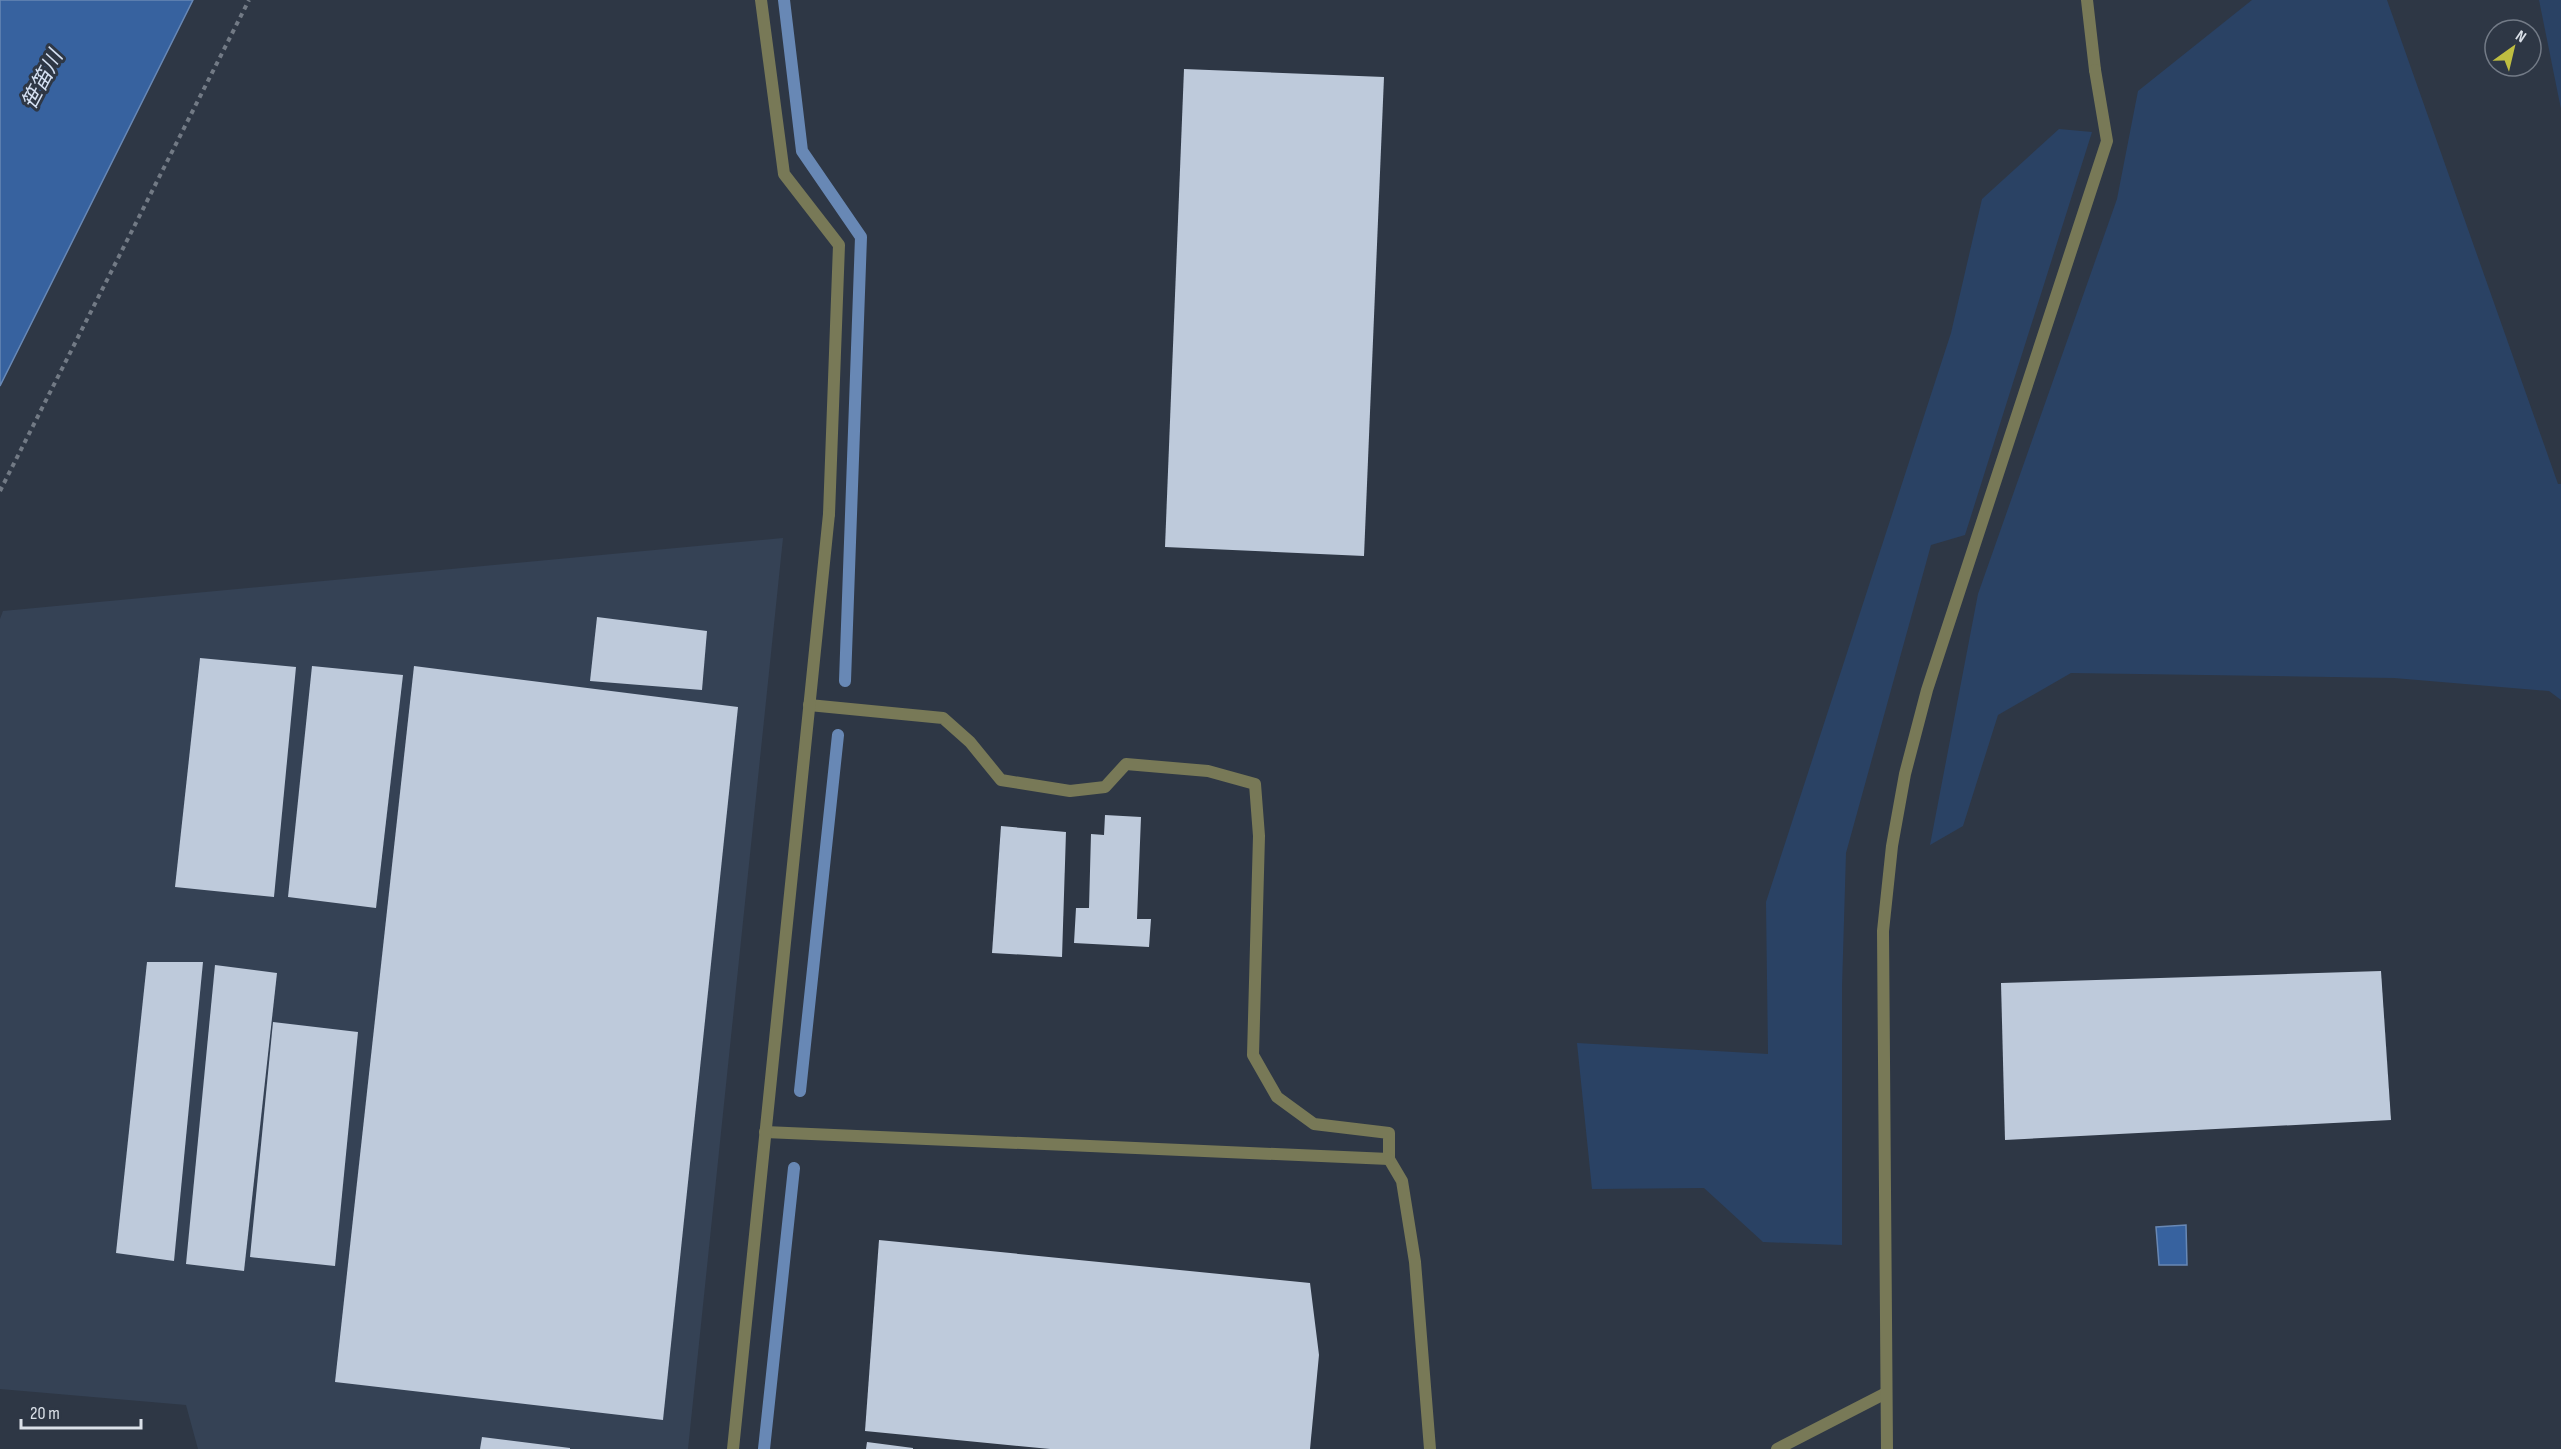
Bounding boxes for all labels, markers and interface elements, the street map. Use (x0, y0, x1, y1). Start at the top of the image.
north arrow (2483, 18, 2543, 78)
text: N (2512, 27, 2529, 47)
water label: 笹笛川 (17, 45, 69, 114)
scale bar (21, 1392, 141, 1430)
text: 20 m (30, 1403, 60, 1424)

